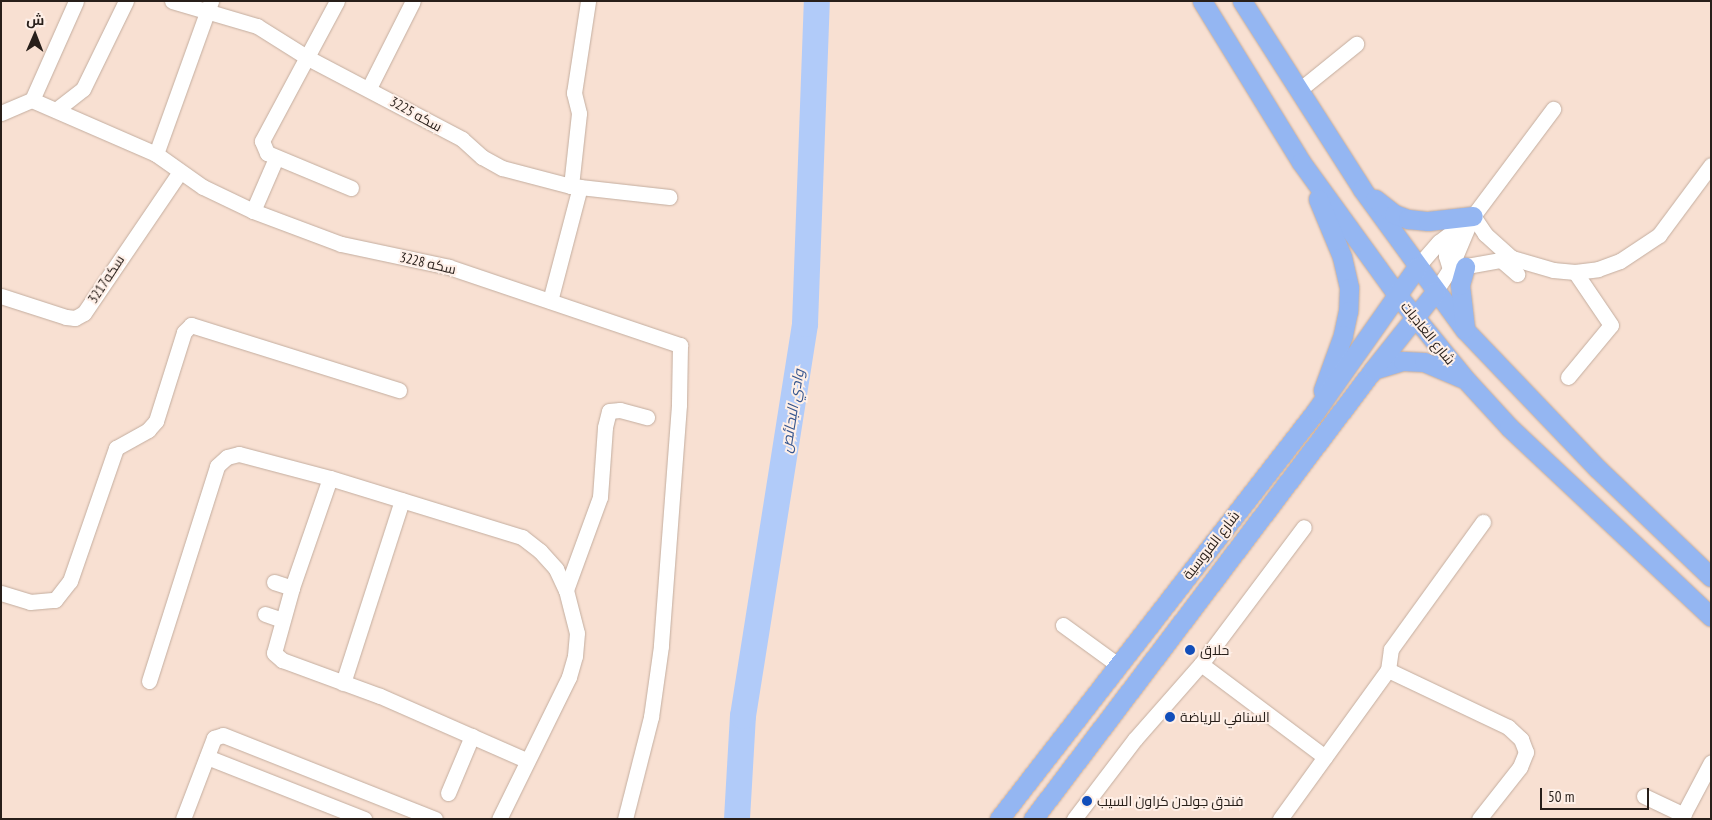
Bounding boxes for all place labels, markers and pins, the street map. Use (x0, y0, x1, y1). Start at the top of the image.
place label: حلاق (1200, 642, 1229, 658)
marker: حلاق (1184, 644, 1196, 656)
place label: السنافي للرياضة (1180, 709, 1270, 725)
marker: السنافي للرياضة (1164, 711, 1176, 723)
place label: فندق جولدن كراون السيب (1097, 793, 1243, 809)
marker: فندق جولدن كراون السيب (1081, 795, 1093, 807)

